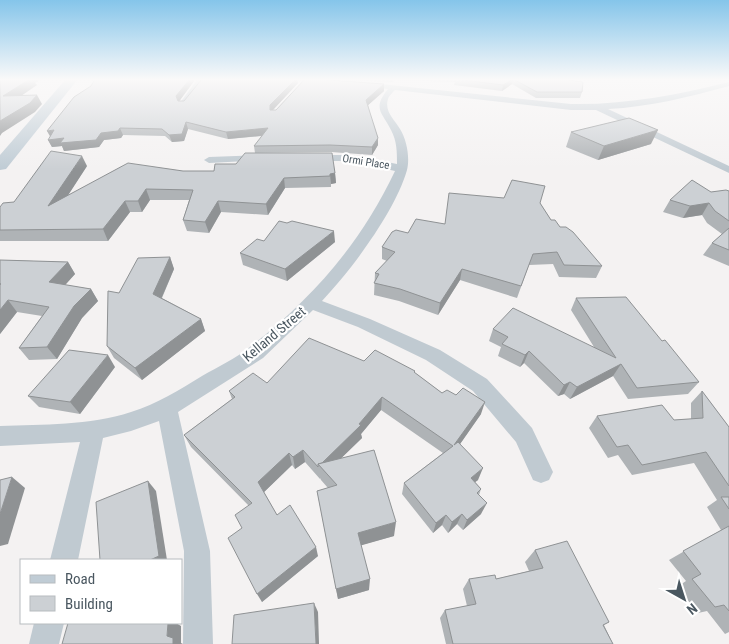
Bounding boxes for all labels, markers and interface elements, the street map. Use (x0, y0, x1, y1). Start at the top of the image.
street label: Ormi Place (342, 152, 390, 172)
street label: Kelland Street (239, 303, 309, 365)
legend (20, 559, 182, 624)
text: Road (65, 570, 95, 588)
north arrow (659, 574, 709, 624)
text: Building (65, 595, 113, 613)
text: N (684, 600, 701, 618)

